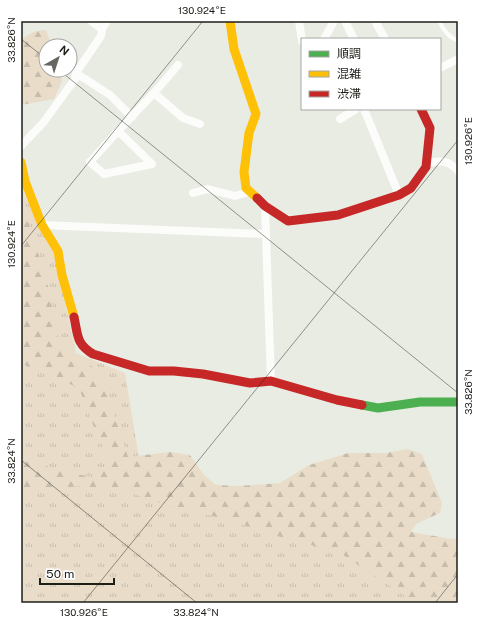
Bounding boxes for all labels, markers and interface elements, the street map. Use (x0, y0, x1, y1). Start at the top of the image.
text: 130.924°E (178, 4, 226, 16)
text: 33.826°N (5, 17, 17, 63)
north arrow (38, 38, 78, 78)
legend (301, 38, 441, 110)
text: N (57, 43, 71, 58)
text: 順調 (337, 47, 361, 61)
text: 混雑 (337, 67, 361, 81)
text: 渋滞 (337, 87, 361, 101)
text: 130.926°E (462, 117, 474, 165)
text: 130.924°E (5, 220, 17, 268)
text: 33.826°N (462, 369, 474, 415)
text: 33.824°N (5, 438, 17, 484)
scale bar (40, 560, 114, 586)
text: 50 m (46, 567, 74, 581)
text: 130.926°E (60, 606, 108, 618)
text: 33.824°N (173, 606, 219, 618)

